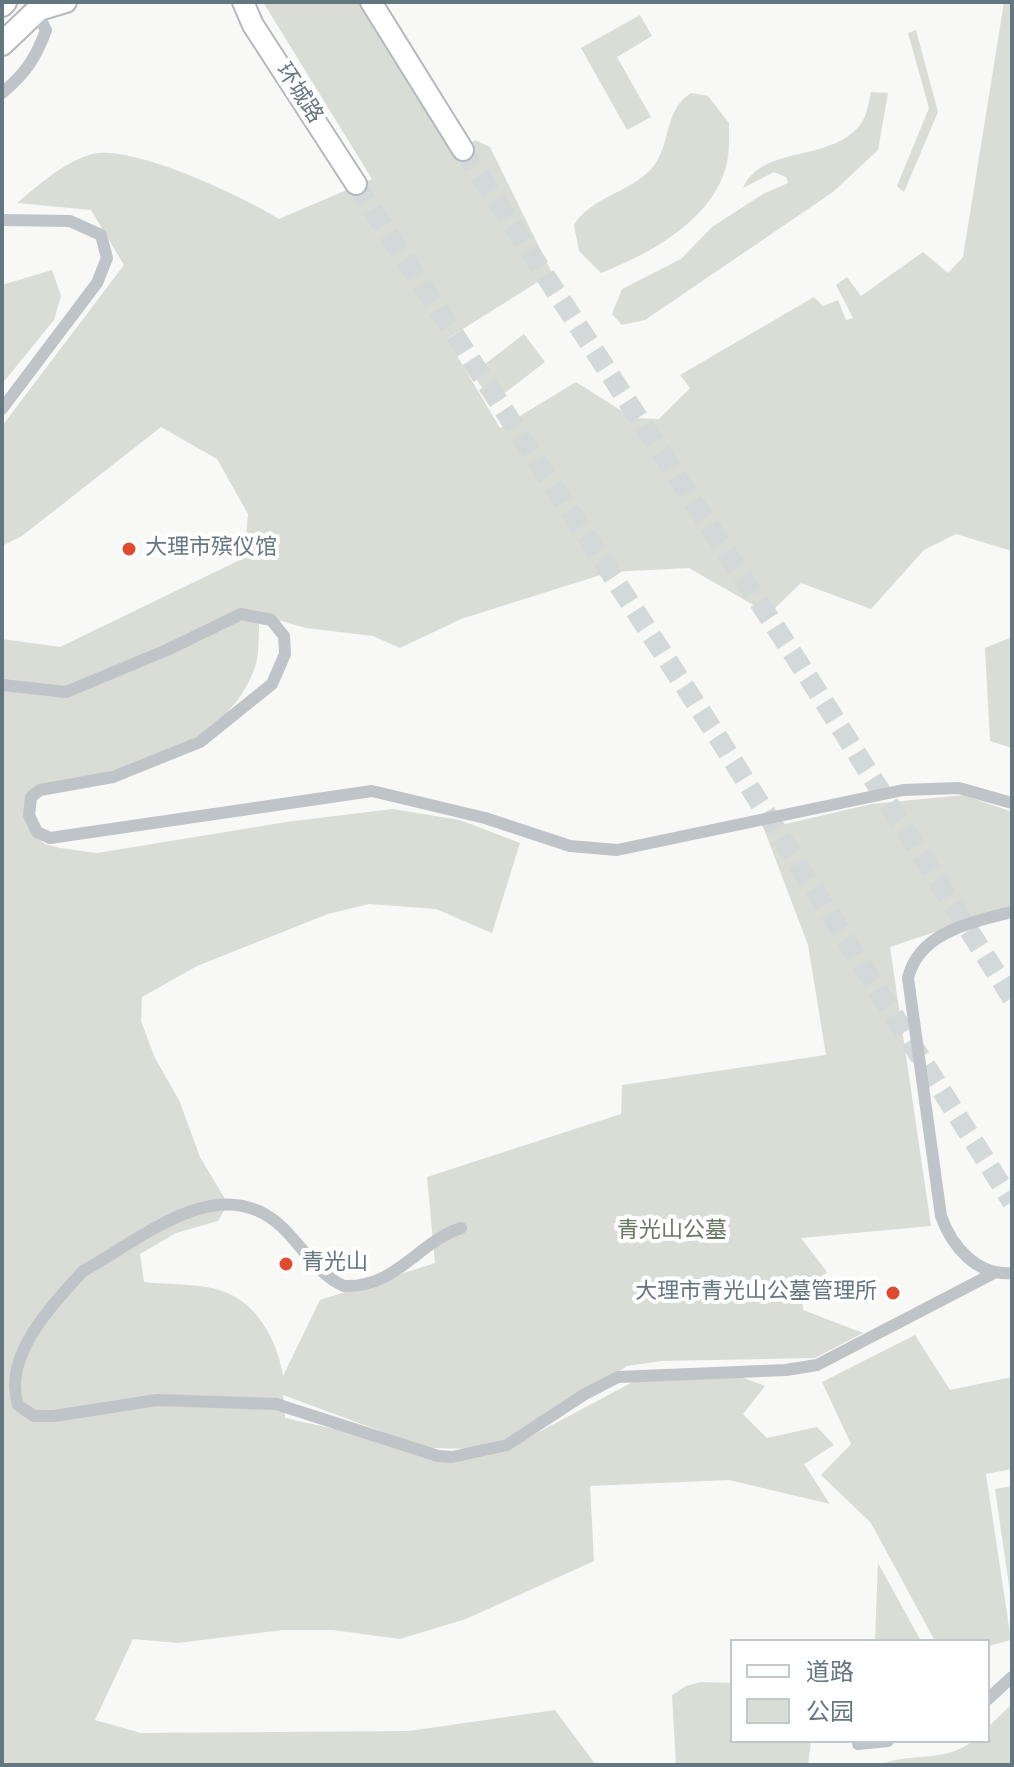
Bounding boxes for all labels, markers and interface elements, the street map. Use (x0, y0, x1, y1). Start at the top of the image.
street label: 环城路 (269, 59, 327, 129)
place label: 大理市殡仪馆 (145, 536, 277, 562)
marker: 大理市殡仪馆 (120, 540, 138, 558)
park label: 青光山公墓 (617, 1219, 727, 1245)
place label: 青光山 (302, 1251, 368, 1277)
marker: 青光山 (277, 1255, 295, 1273)
place label: 大理市青光山公墓管理所 (635, 1280, 877, 1306)
marker: 大理市青光山公墓管理所 (884, 1284, 902, 1302)
legend (730, 1639, 990, 1743)
text: 道路 (806, 1655, 854, 1690)
text: 公园 (806, 1695, 854, 1730)

